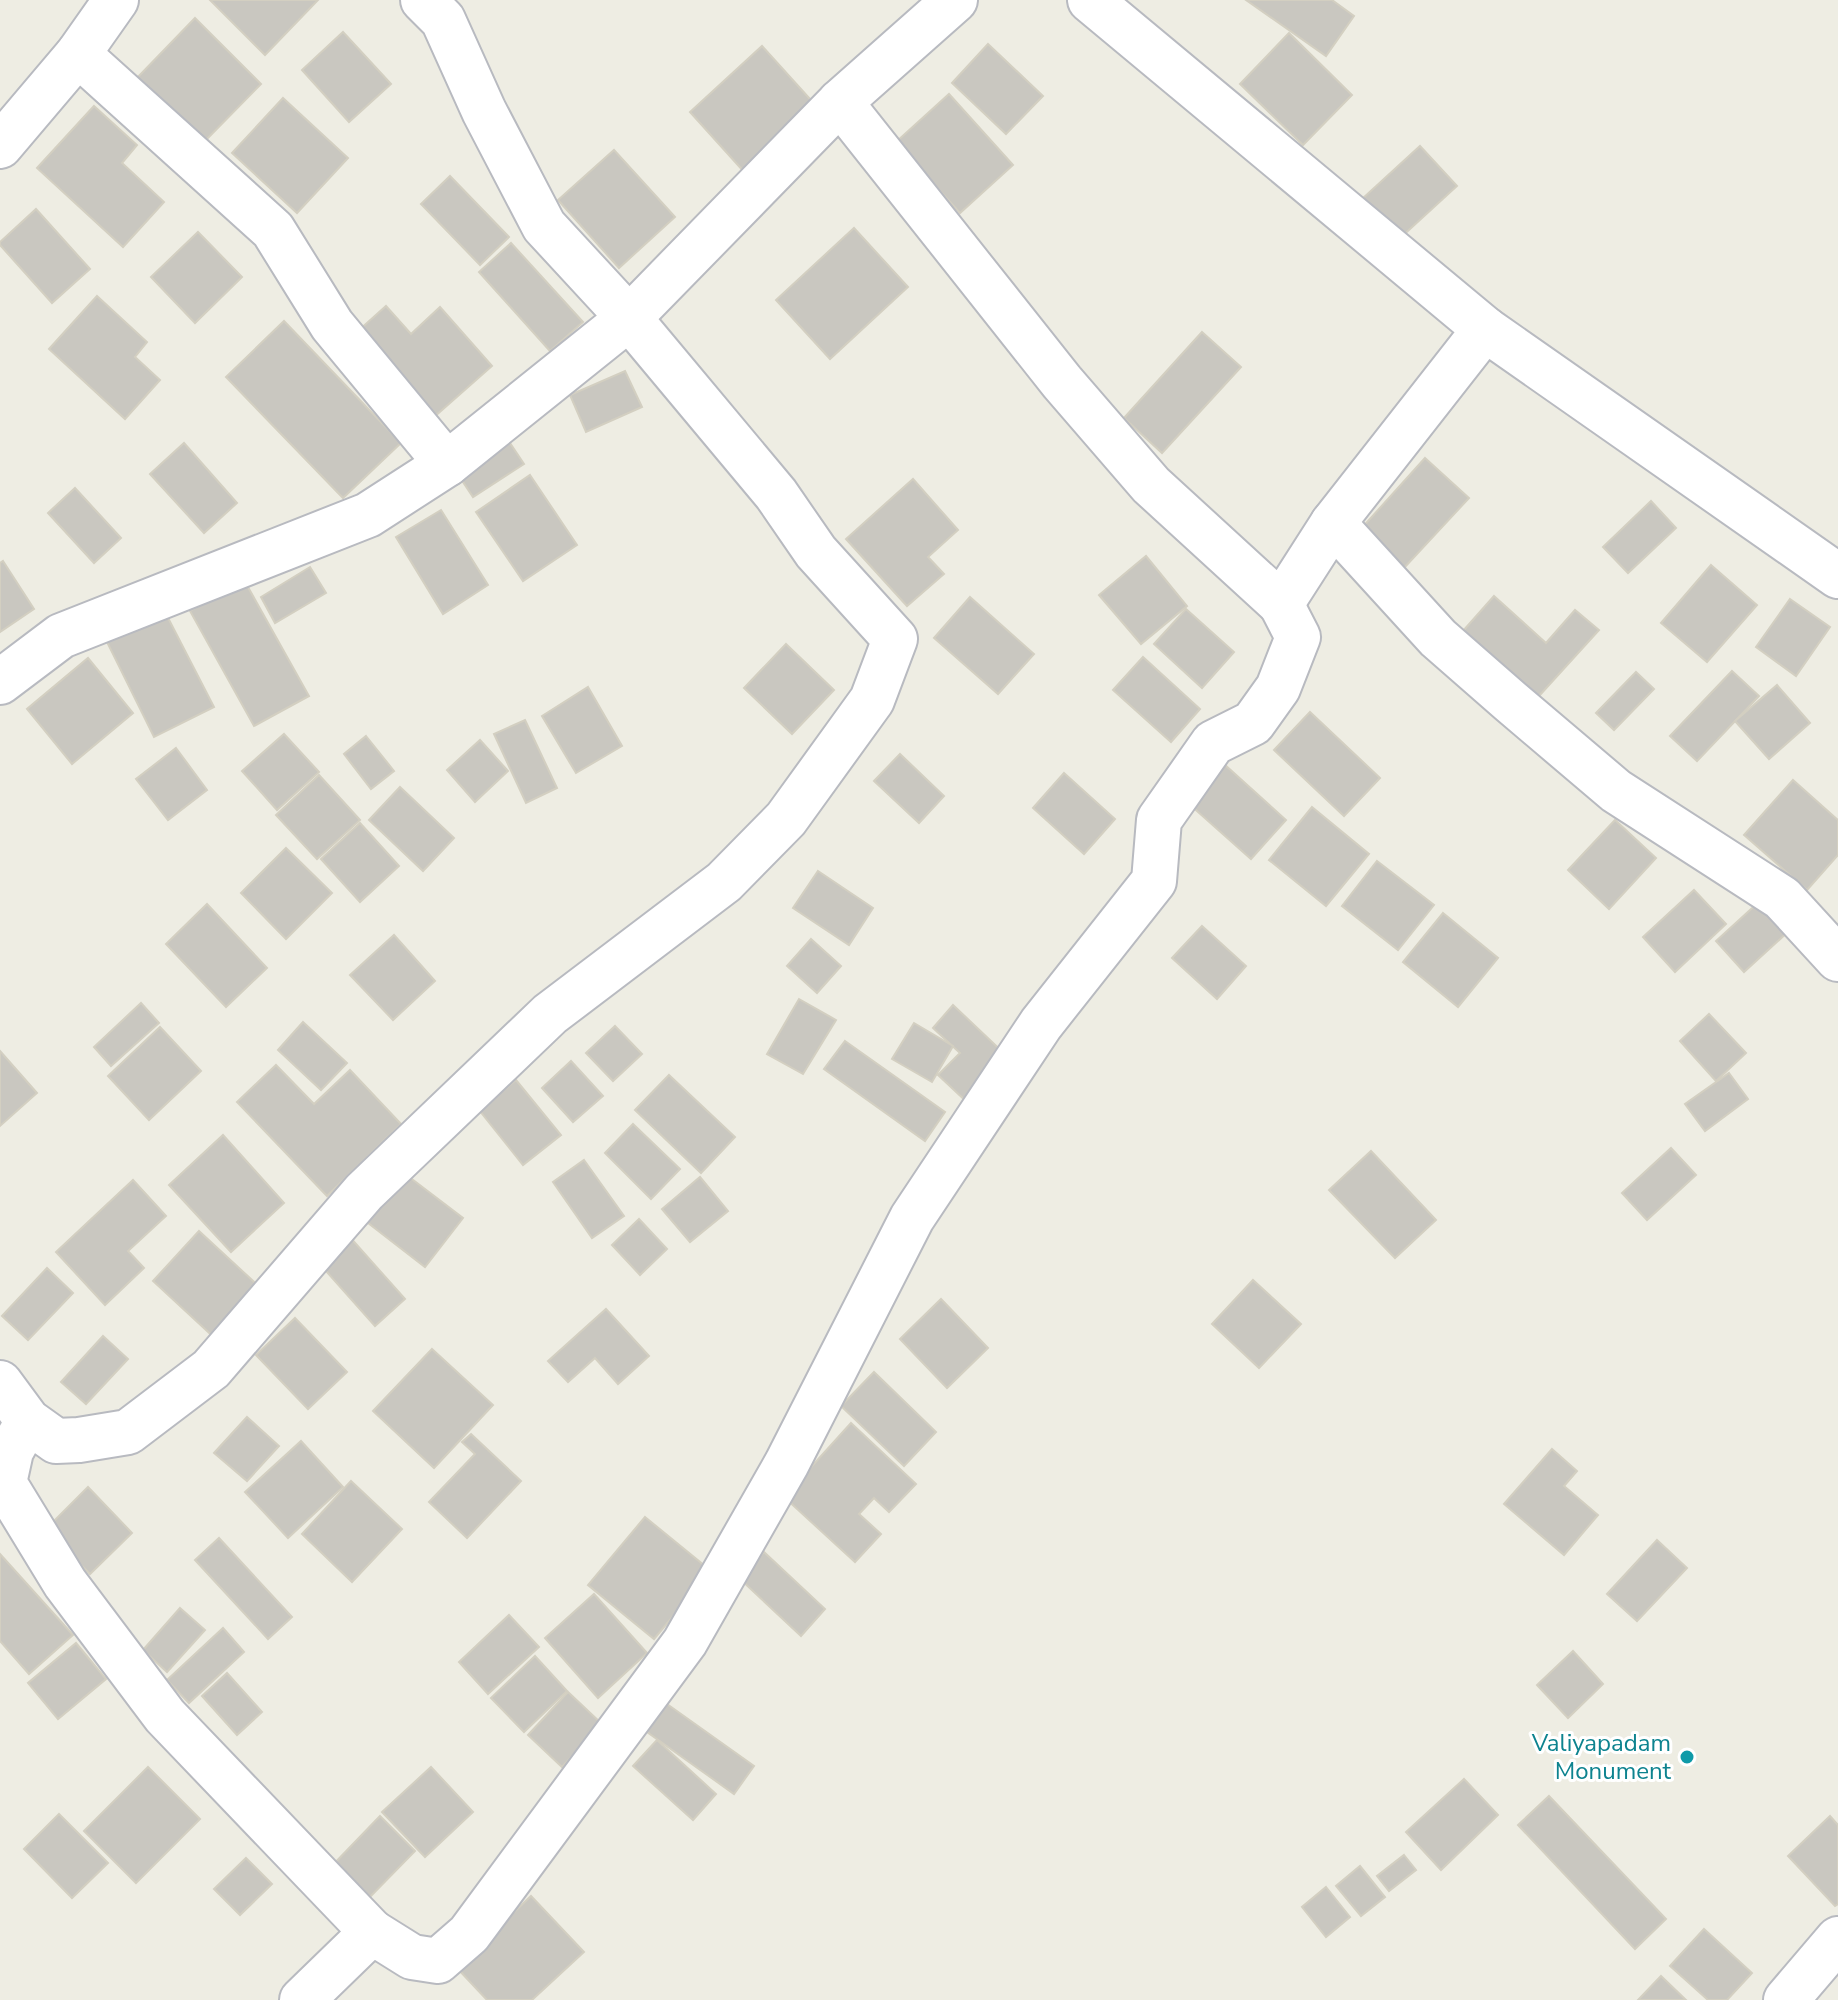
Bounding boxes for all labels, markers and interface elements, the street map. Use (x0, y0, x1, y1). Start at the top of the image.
place label: Valiyapadam Monument (1531, 1727, 1672, 1787)
marker: Valiyapadam Monument (1678, 1748, 1696, 1766)

